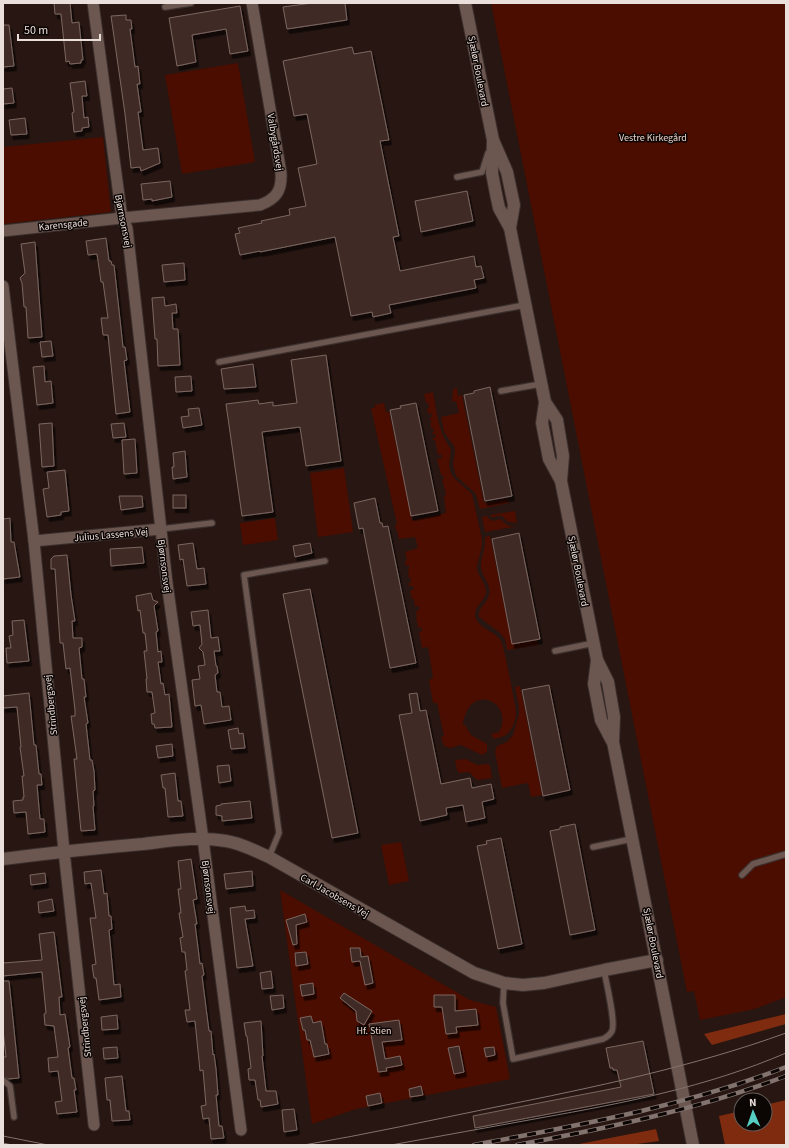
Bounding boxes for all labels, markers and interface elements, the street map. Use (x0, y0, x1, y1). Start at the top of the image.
scale bar (18, 16, 100, 42)
text: 50 m (24, 22, 48, 39)
street label: Sjælør Boulevard (464, 35, 492, 108)
street label: Valbygårdsvej (264, 113, 286, 172)
park label: Vestre Kirkegård (619, 131, 687, 145)
street label: Bjørnsonsvej (111, 193, 135, 249)
street label: Karensgade (38, 215, 88, 235)
street label: Julius Lassens Vej (74, 525, 149, 545)
street label: Sjælør Boulevard (564, 535, 592, 608)
street label: Bjørnsonsvej (154, 538, 174, 594)
street label: Strindbergsvej (41, 674, 61, 736)
street label: Bjørnsonsvej (198, 859, 218, 915)
street label: Carl Jacobsens Vej (298, 871, 371, 921)
street label: Sjælør Boulevard (639, 907, 667, 980)
street label: Strindbergsvej (75, 996, 95, 1058)
park label: Hf. Stien (357, 1024, 391, 1038)
north arrow (733, 1092, 773, 1132)
text: N (749, 1095, 757, 1110)

